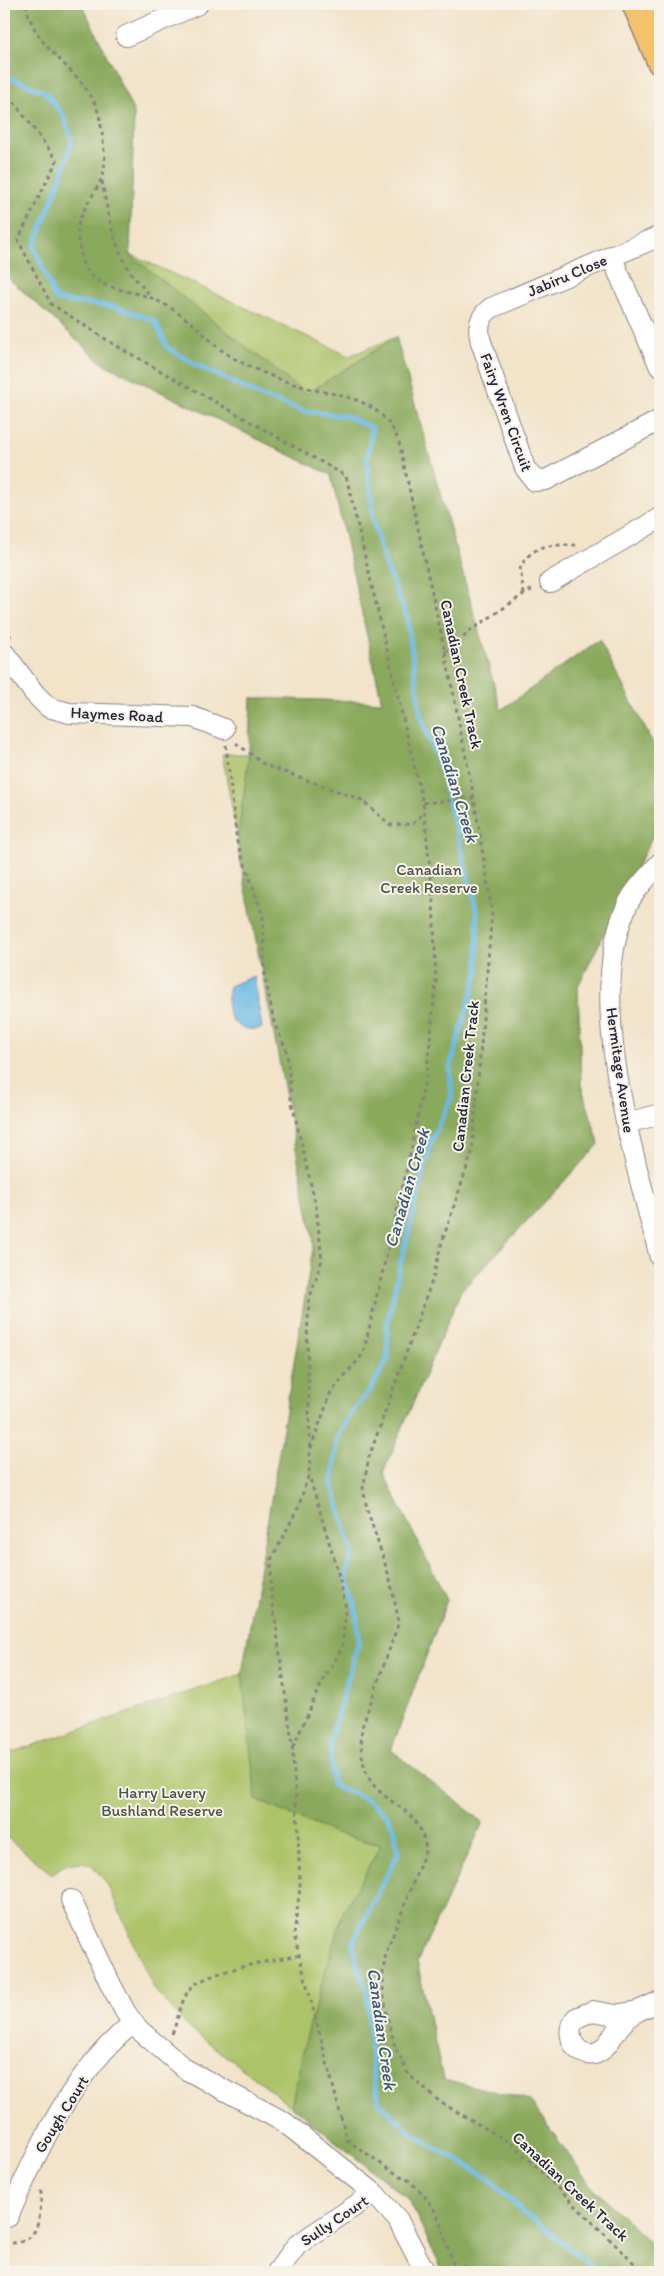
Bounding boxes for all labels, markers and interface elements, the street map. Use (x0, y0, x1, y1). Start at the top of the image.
street label: Jabiru Close (525, 250, 610, 301)
street label: Fairy Wren Circuit (476, 350, 537, 474)
street label: Canadian Creek Track (436, 598, 487, 750)
street label: Haymes Road (70, 703, 164, 726)
water label: Canadian Creek (427, 721, 484, 847)
park label: Canadian Creek Reserve (380, 860, 478, 897)
street label: Canadian Creek Track (448, 999, 483, 1153)
street label: Hermitage Avenue (602, 1006, 639, 1134)
water label: Canadian Creek (380, 1124, 435, 1250)
park label: Harry Lavery Bushland Reserve (101, 1783, 223, 1820)
water label: Canadian Creek (363, 1967, 402, 2093)
street label: Gough Court (30, 2072, 93, 2156)
street label: Canadian Creek Track (509, 2128, 633, 2245)
street label: Sully Court (297, 2191, 372, 2250)

